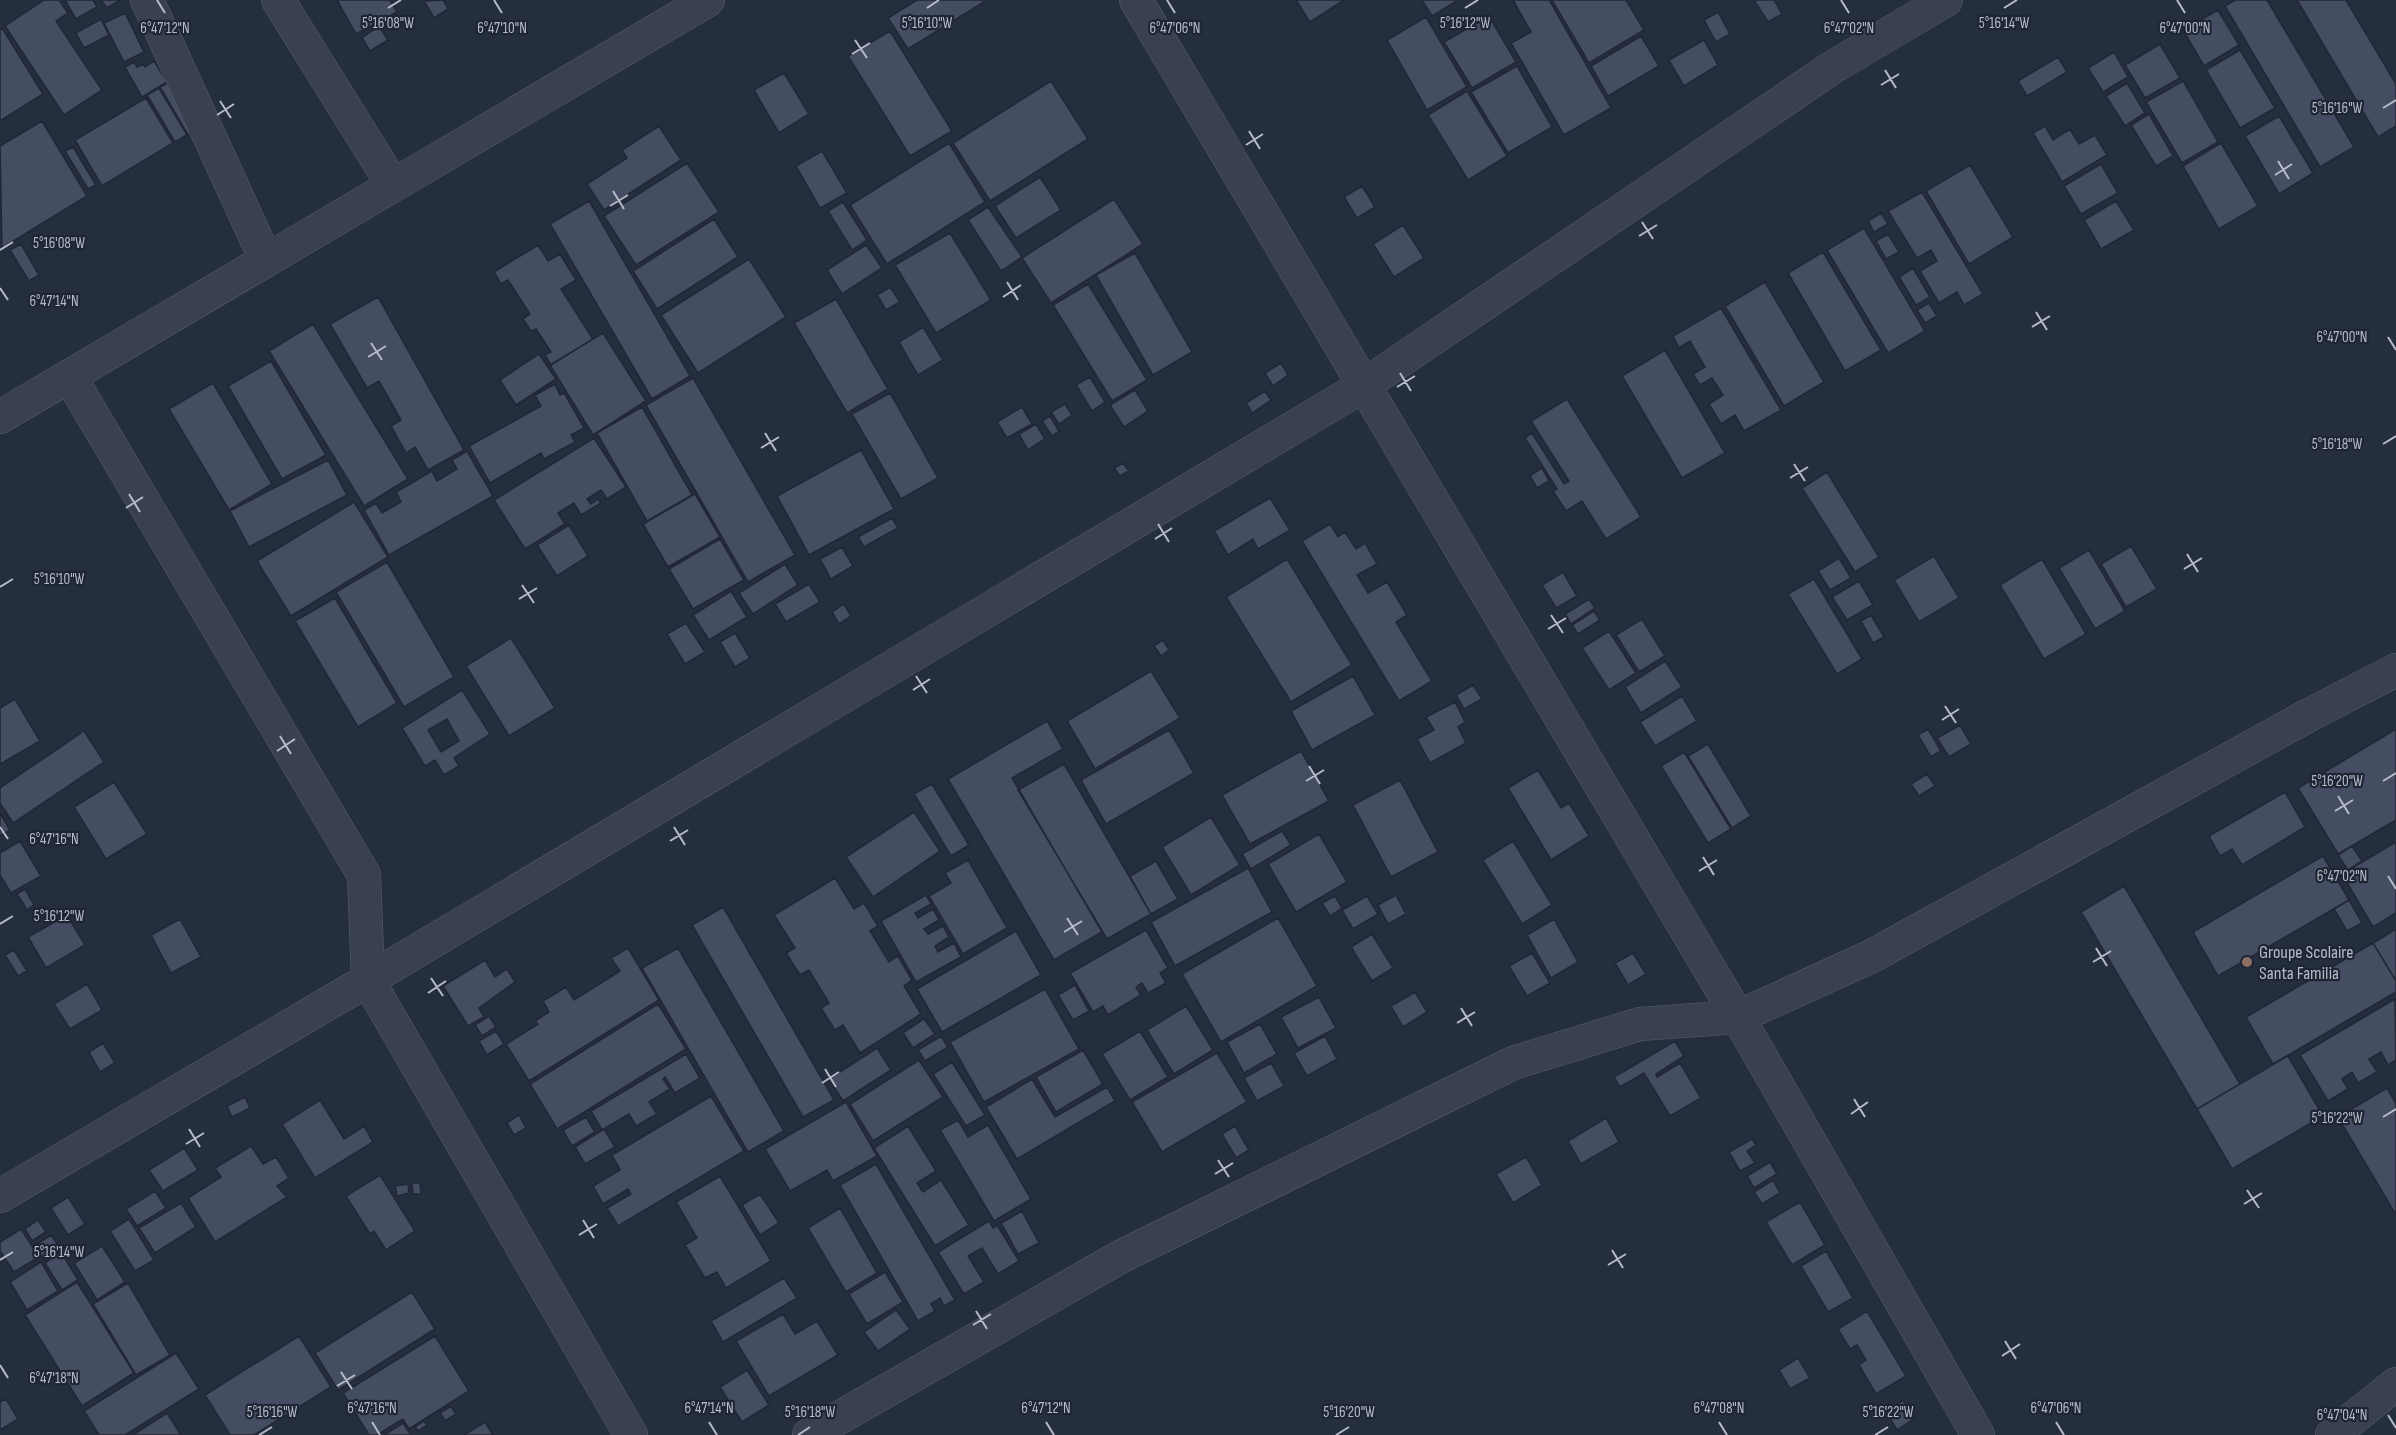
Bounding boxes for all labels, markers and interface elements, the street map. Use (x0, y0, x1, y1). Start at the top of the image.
text: 5°16'08"W (362, 14, 414, 33)
text: 5°16'10"W (902, 14, 953, 33)
text: 5°16'12"W (1440, 14, 1490, 33)
text: 5°16'14"W (1979, 14, 2029, 33)
text: 6°47'12"N (140, 19, 190, 38)
text: 6°47'10"N (477, 19, 527, 38)
text: 6°47'06"N (1150, 19, 1200, 38)
text: 6°47'02"N (1824, 19, 1874, 38)
text: 6°47'00"N (2159, 19, 2211, 38)
text: 5°16'16"W (2312, 99, 2363, 118)
text: 5°16'08"W (33, 234, 85, 253)
text: 6°47'14"N (29, 292, 79, 311)
text: 6°47'00"N (2316, 328, 2368, 347)
text: 5°16'18"W (2312, 435, 2362, 454)
text: 5°16'10"W (34, 570, 85, 589)
text: 5°16'20"W (2311, 772, 2363, 791)
text: 6°47'16"N (29, 830, 79, 849)
text: 6°47'02"N (2317, 867, 2367, 886)
text: 5°16'12"W (34, 907, 84, 926)
place label: Groupe Scolaire Santa Familia (2259, 942, 2353, 984)
marker: Groupe Scolaire Santa Familia (2240, 955, 2254, 969)
text: 5°16'22"W (2311, 1109, 2363, 1128)
text: 5°16'14"W (34, 1243, 84, 1262)
text: 6°47'18"N (29, 1369, 79, 1388)
text: 6°47'16"N (347, 1399, 397, 1418)
text: 6°47'14"N (684, 1399, 734, 1418)
text: 6°47'12"N (1021, 1399, 1071, 1418)
text: 6°47'08"N (1694, 1399, 1744, 1418)
text: 6°47'06"N (2031, 1399, 2081, 1418)
text: 5°16'16"W (247, 1403, 298, 1422)
text: 5°16'18"W (785, 1403, 835, 1422)
text: 5°16'20"W (1323, 1403, 1375, 1422)
text: 5°16'22"W (1862, 1403, 1914, 1422)
text: 6°47'04"N (2317, 1406, 2367, 1425)

